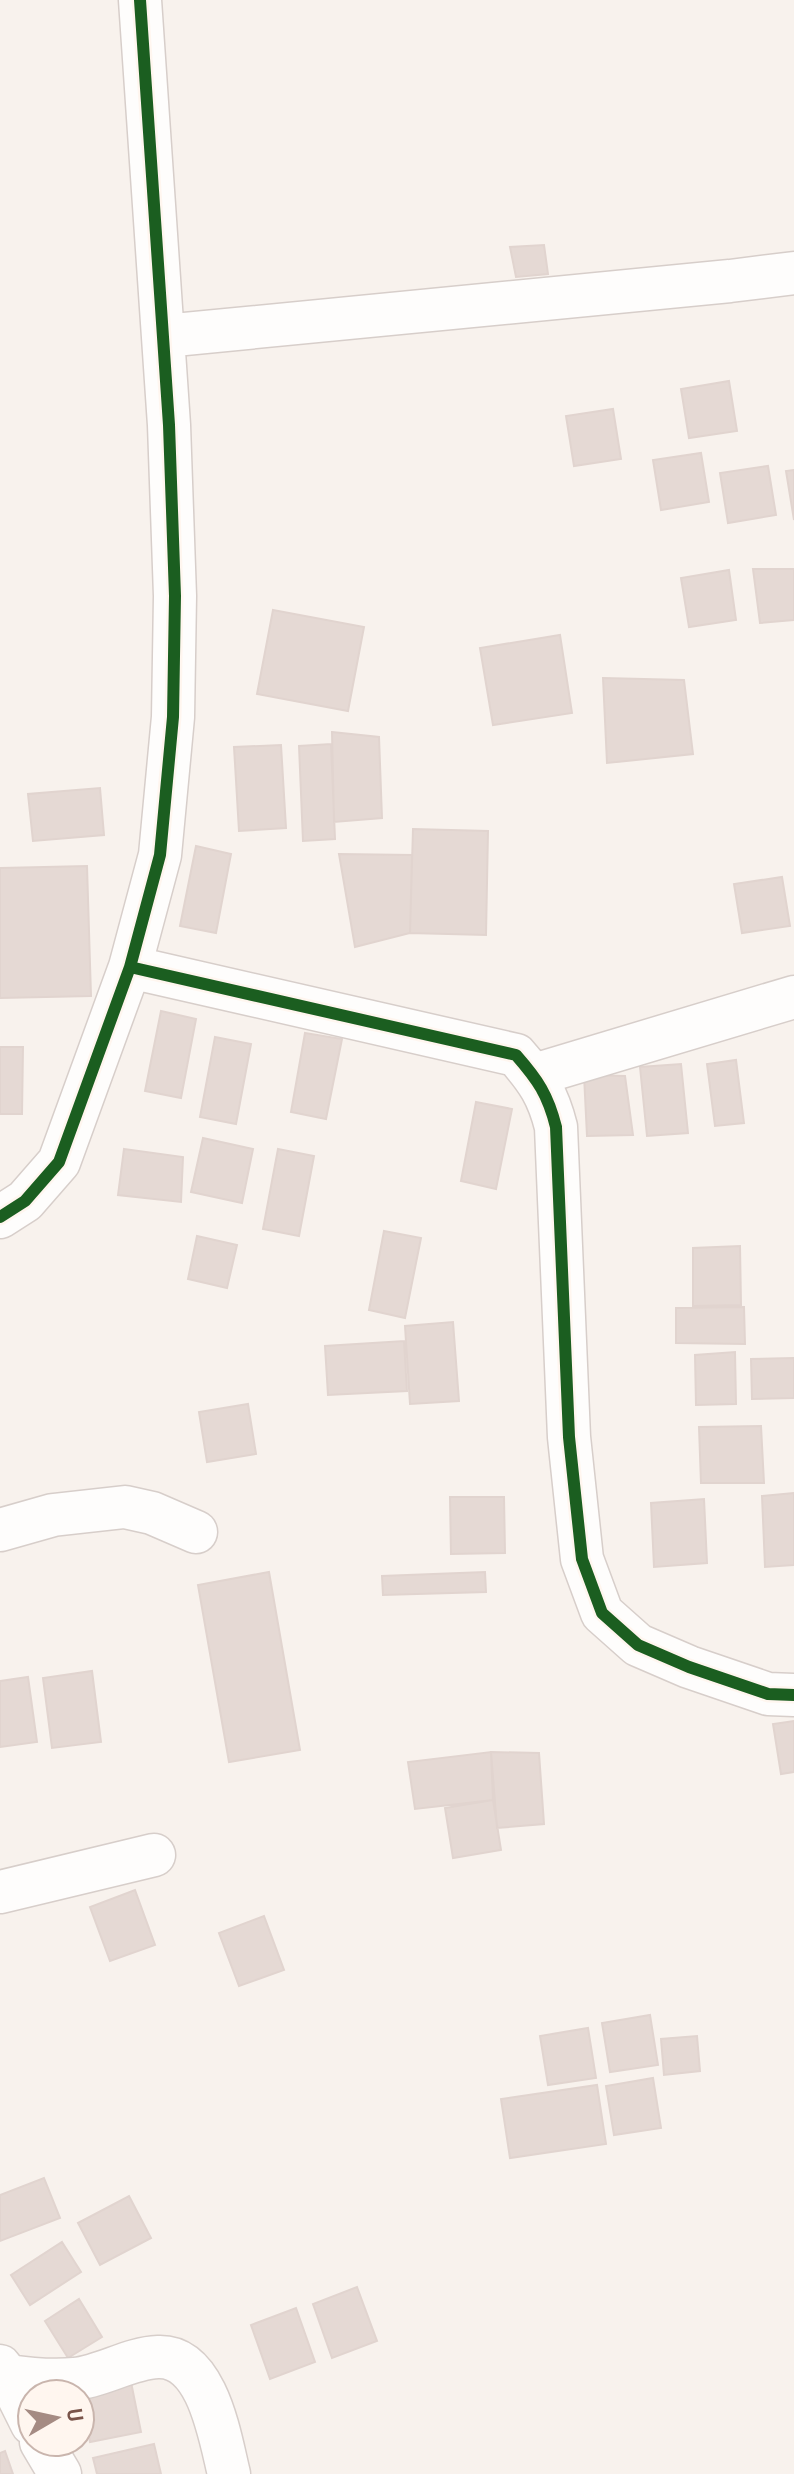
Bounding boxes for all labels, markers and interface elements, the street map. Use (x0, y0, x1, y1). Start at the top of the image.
north arrow (16, 2378, 96, 2458)
text: U (60, 2406, 92, 2424)

